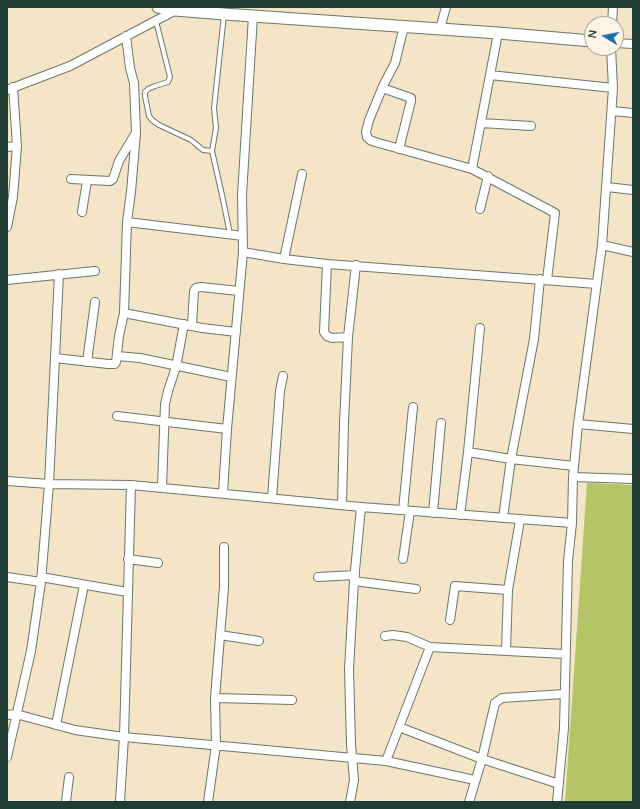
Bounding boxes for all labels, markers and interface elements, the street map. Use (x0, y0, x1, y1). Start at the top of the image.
north arrow (584, 16, 624, 56)
text: N (585, 29, 601, 39)

